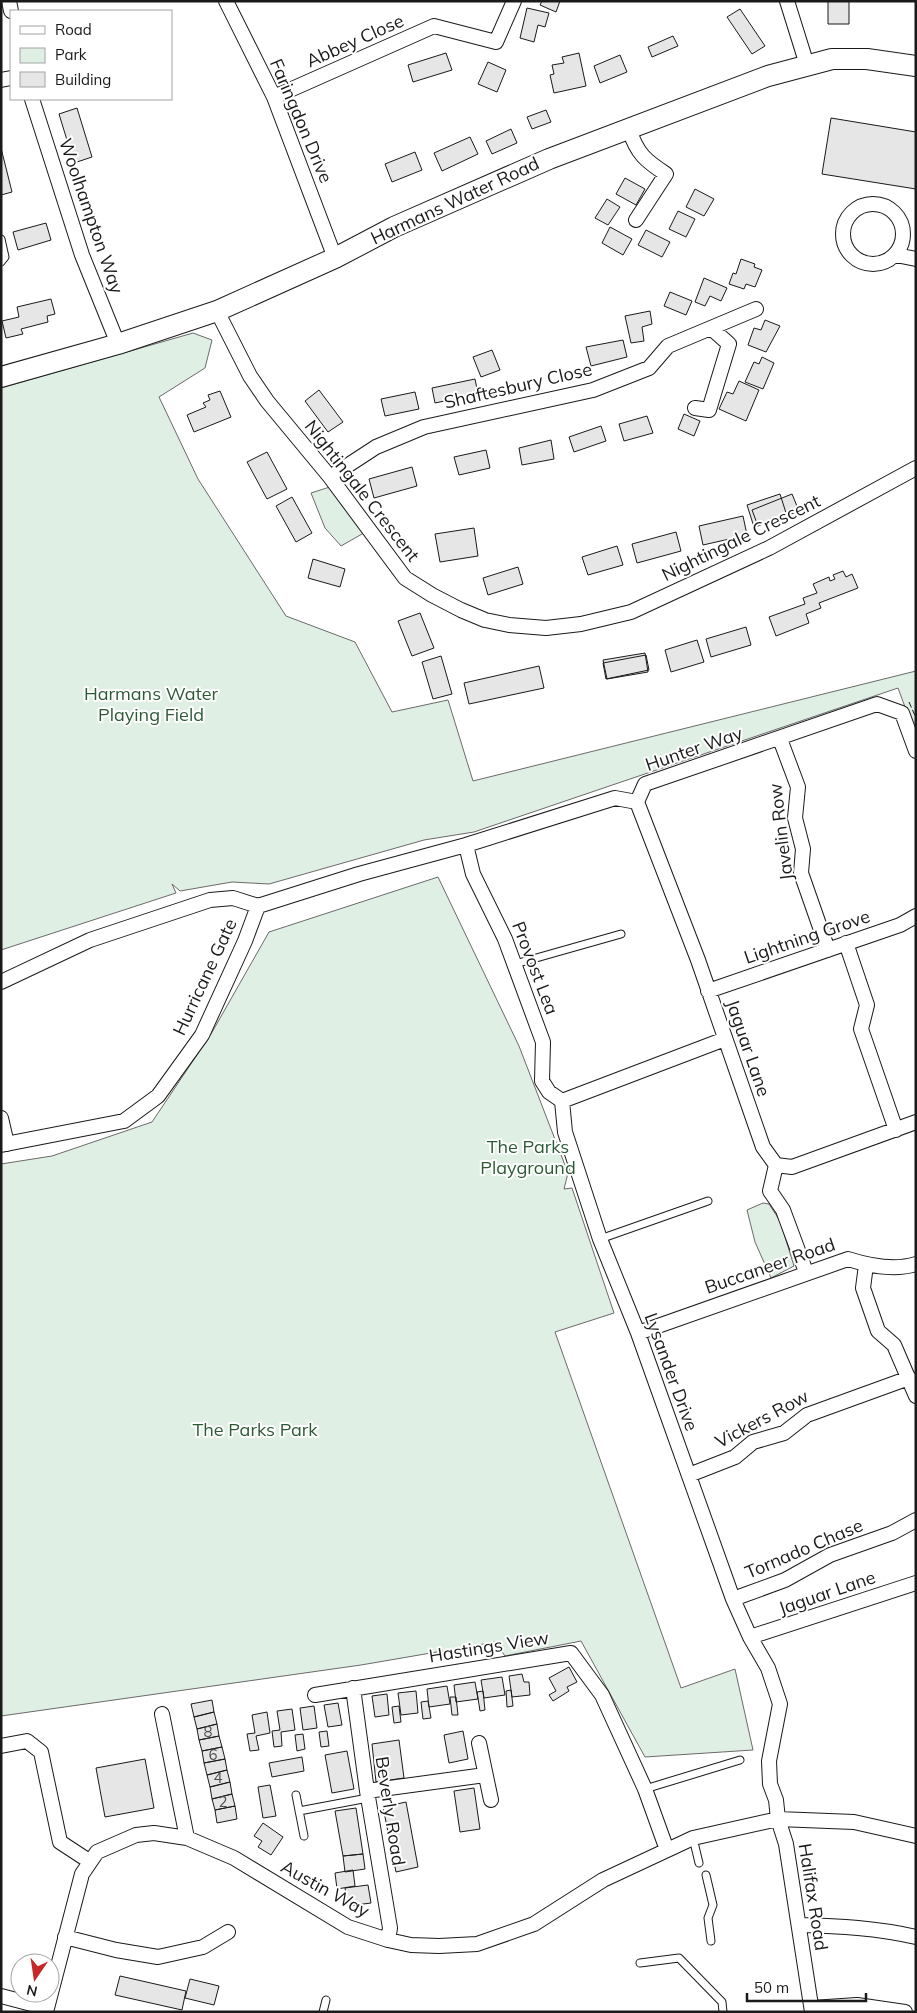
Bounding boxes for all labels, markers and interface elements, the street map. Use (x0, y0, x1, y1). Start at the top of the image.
street label: Abbey Close (302, 9, 407, 72)
legend (10, 10, 172, 100)
text: Road (55, 20, 92, 39)
text: Park (55, 45, 87, 64)
street label: Faringdon Drive (265, 55, 338, 186)
text: Building (55, 70, 111, 89)
street label: Woolhampton Way (54, 135, 129, 297)
street label: Harmans Water Road (367, 151, 543, 250)
street label: Shaftesbury Close (442, 357, 594, 414)
street label: Nightingale Crescent (300, 415, 425, 566)
street label: Nightingale Crescent (658, 489, 824, 586)
park label: Harmans Water Playing Field (84, 682, 219, 726)
street label: Hunter Way (642, 721, 746, 776)
street label: Javelin Row (763, 782, 798, 882)
street label: Lightning Grove (741, 904, 873, 969)
street label: Hurricane Gate (167, 915, 242, 1039)
street label: Provost Lea (507, 918, 564, 1018)
street label: Jaguar Lane (721, 996, 776, 1099)
park label: The Parks Playground (480, 1135, 576, 1179)
street label: Buccaneer Road (702, 1232, 838, 1299)
street label: Lysander Drive (639, 1310, 703, 1434)
street label: Vickers Row (711, 1384, 813, 1453)
park label: The Parks Park (192, 1418, 318, 1441)
street label: Tornado Chase (741, 1513, 866, 1584)
street label: Jaguar Lane (775, 1565, 878, 1620)
street label: Hastings View (427, 1626, 551, 1667)
house number: 8 (203, 1722, 213, 1741)
house number: 6 (208, 1745, 218, 1764)
street label: Beverly Road (371, 1755, 410, 1867)
house number: 4 (213, 1768, 223, 1787)
house number: 2 (218, 1792, 228, 1811)
street label: Halifax Road (794, 1842, 833, 1952)
street label: Austin Way (277, 1855, 374, 1922)
north arrow (10, 1953, 60, 2003)
scale bar (747, 1970, 866, 2002)
text: 50 m (754, 1978, 789, 1997)
text: N (25, 1981, 39, 2001)

